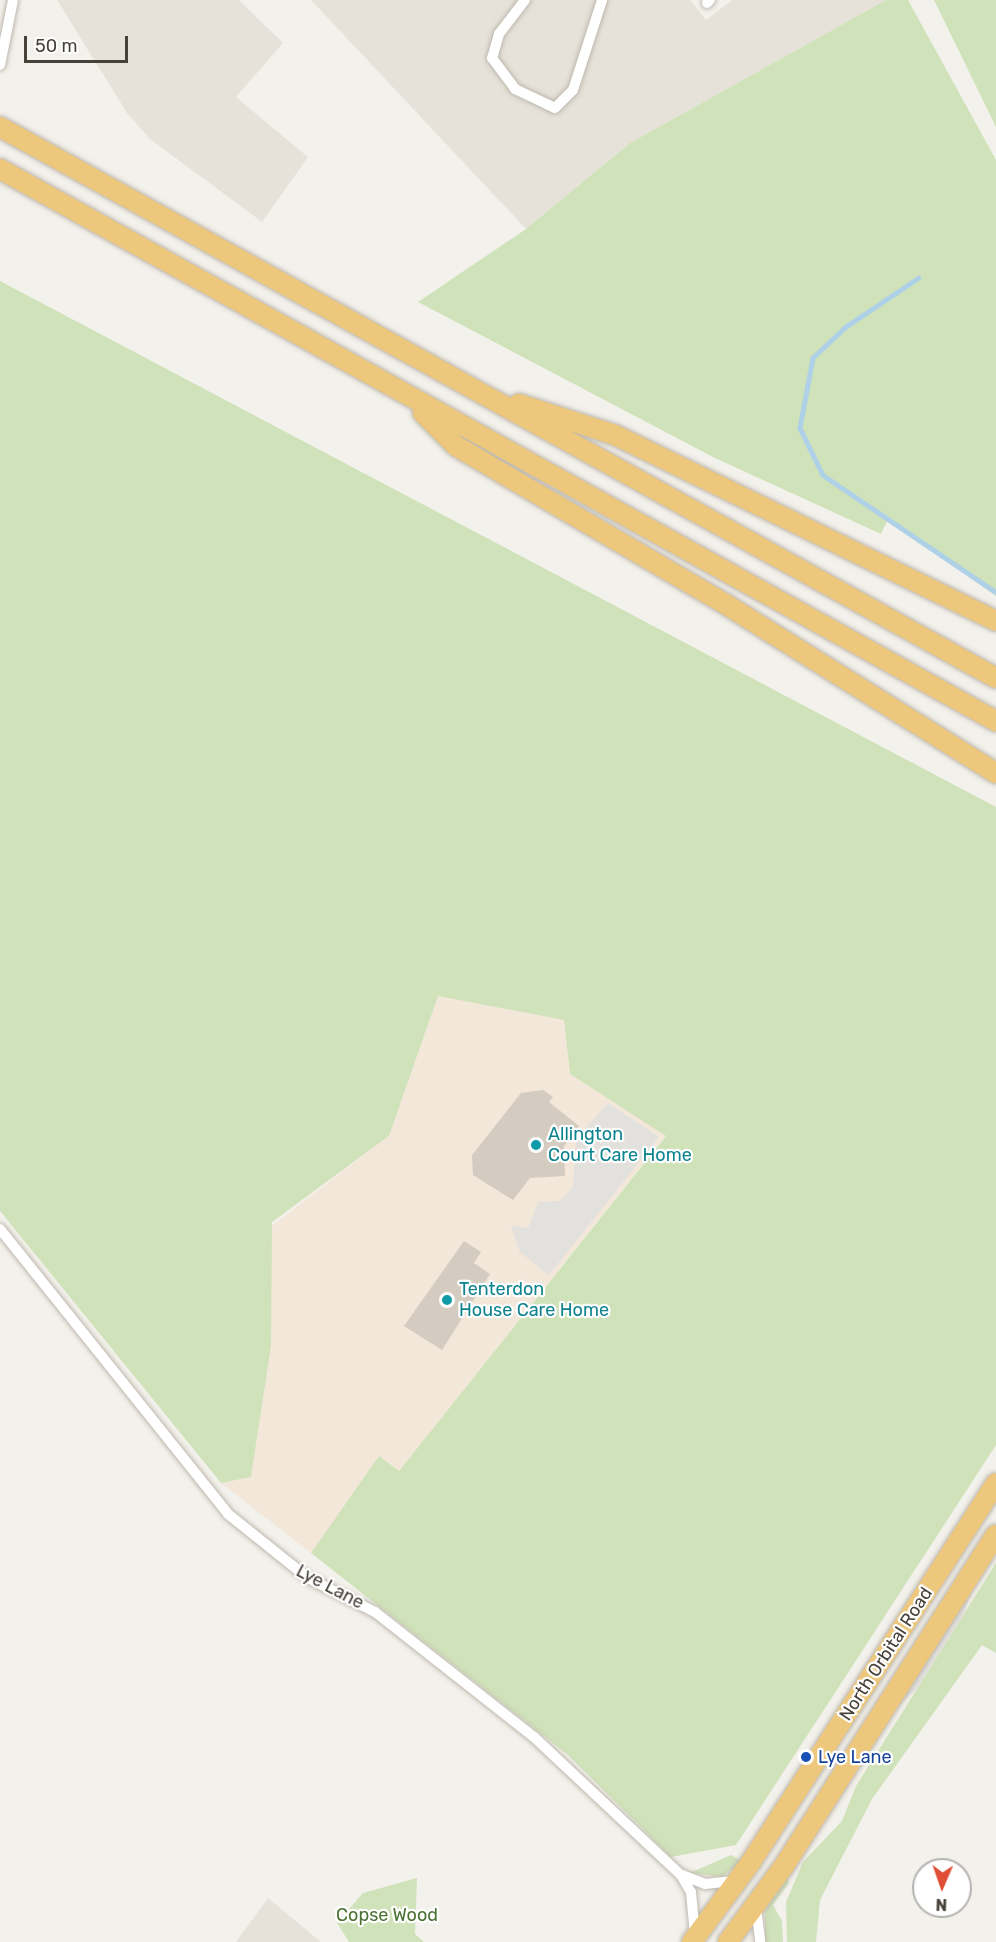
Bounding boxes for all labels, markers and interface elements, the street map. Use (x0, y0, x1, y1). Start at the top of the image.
scale bar (27, 24, 130, 62)
text: 50 m (35, 35, 78, 57)
place label: Allington Court Care Home (548, 1124, 692, 1166)
marker: Allington Court Care Home (529, 1138, 543, 1152)
place label: Tenterdon House Care Home (459, 1279, 609, 1322)
marker: Tenterdon House Care Home (440, 1293, 454, 1307)
street label: Lye Lane (292, 1560, 368, 1614)
street label: North Orbital Road (835, 1583, 937, 1725)
place label: Lye Lane (818, 1746, 892, 1768)
marker: Lye Lane (799, 1750, 813, 1764)
north arrow (912, 1858, 972, 1918)
text: N (935, 1895, 948, 1914)
park label: Copse Wood (336, 1904, 438, 1926)

